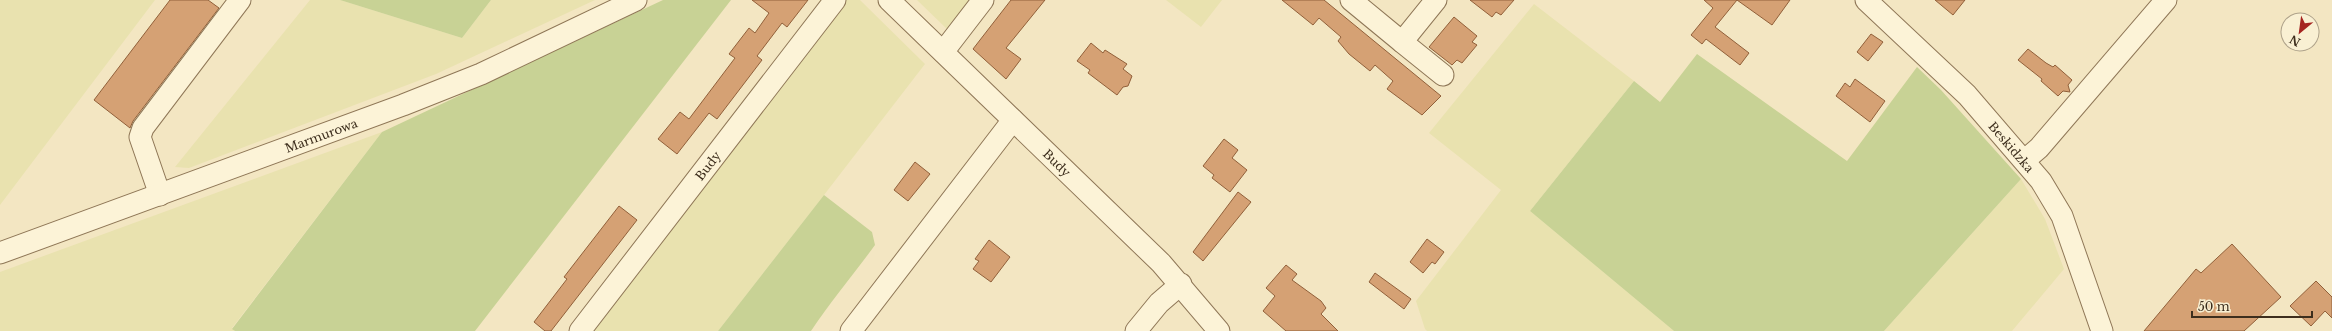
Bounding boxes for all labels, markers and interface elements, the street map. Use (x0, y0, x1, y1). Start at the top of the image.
north arrow (2280, 12, 2320, 52)
text: N (2287, 32, 2303, 49)
street label: Marmurowa (283, 115, 360, 155)
street label: Beskidzka (1986, 118, 2038, 175)
street label: Budy (1040, 146, 1075, 180)
street label: Budy (692, 148, 724, 183)
scale bar (2192, 293, 2312, 319)
text: 50 m (2198, 299, 2230, 314)

